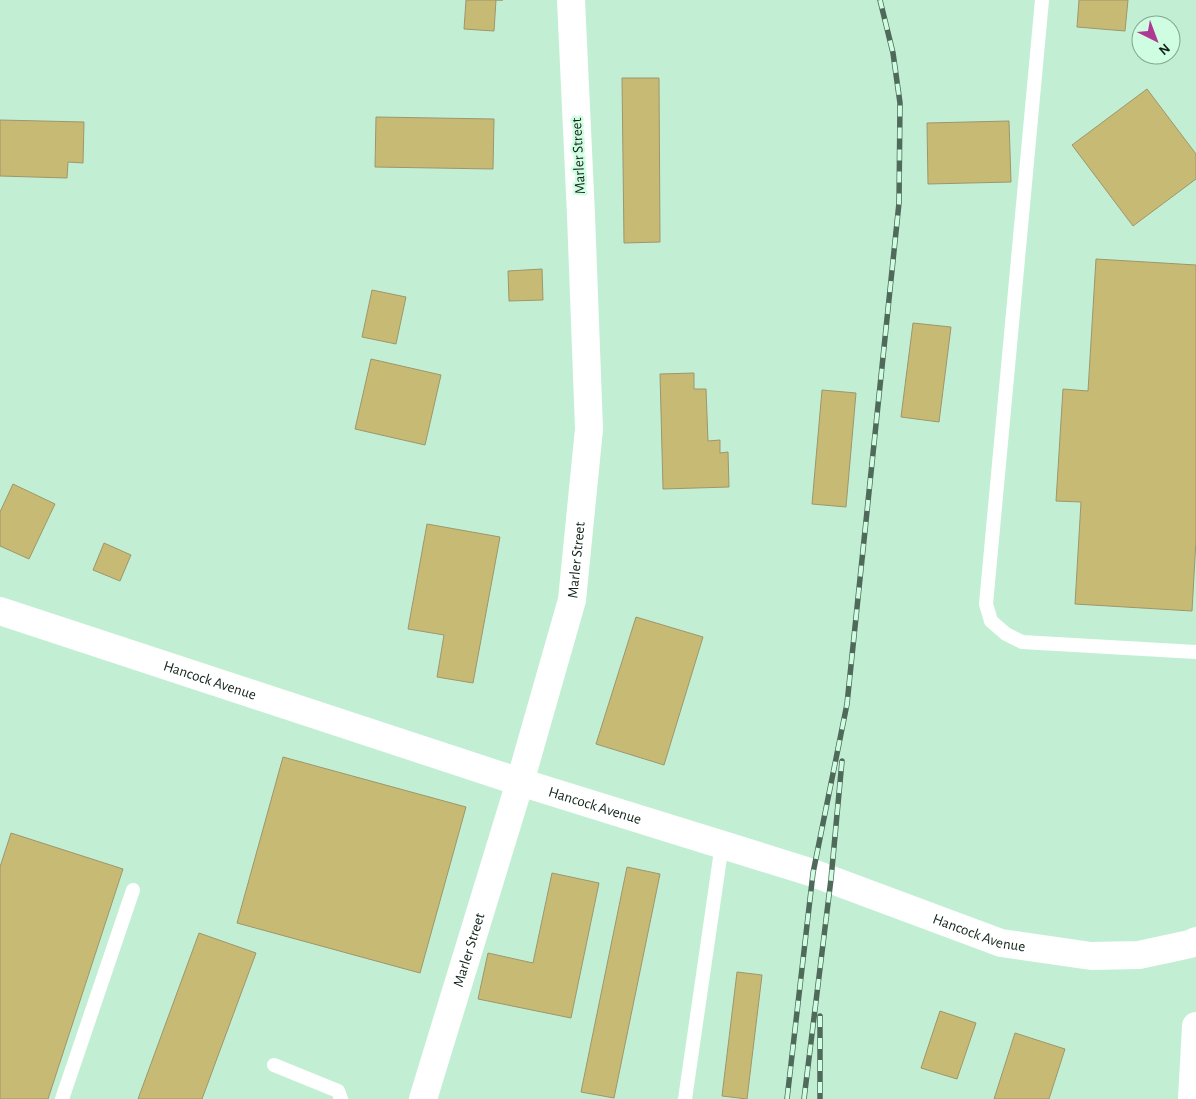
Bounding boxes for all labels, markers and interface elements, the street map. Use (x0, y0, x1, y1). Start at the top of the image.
north arrow (1131, 15, 1181, 65)
text: N (1156, 40, 1172, 57)
street label: Marler Street (569, 117, 588, 195)
street label: Marler Street (565, 521, 588, 599)
street label: Hancock Avenue (162, 658, 258, 703)
street label: Hancock Avenue (547, 784, 643, 827)
street label: Marler Street (451, 911, 488, 989)
street label: Hancock Avenue (931, 911, 1026, 954)

